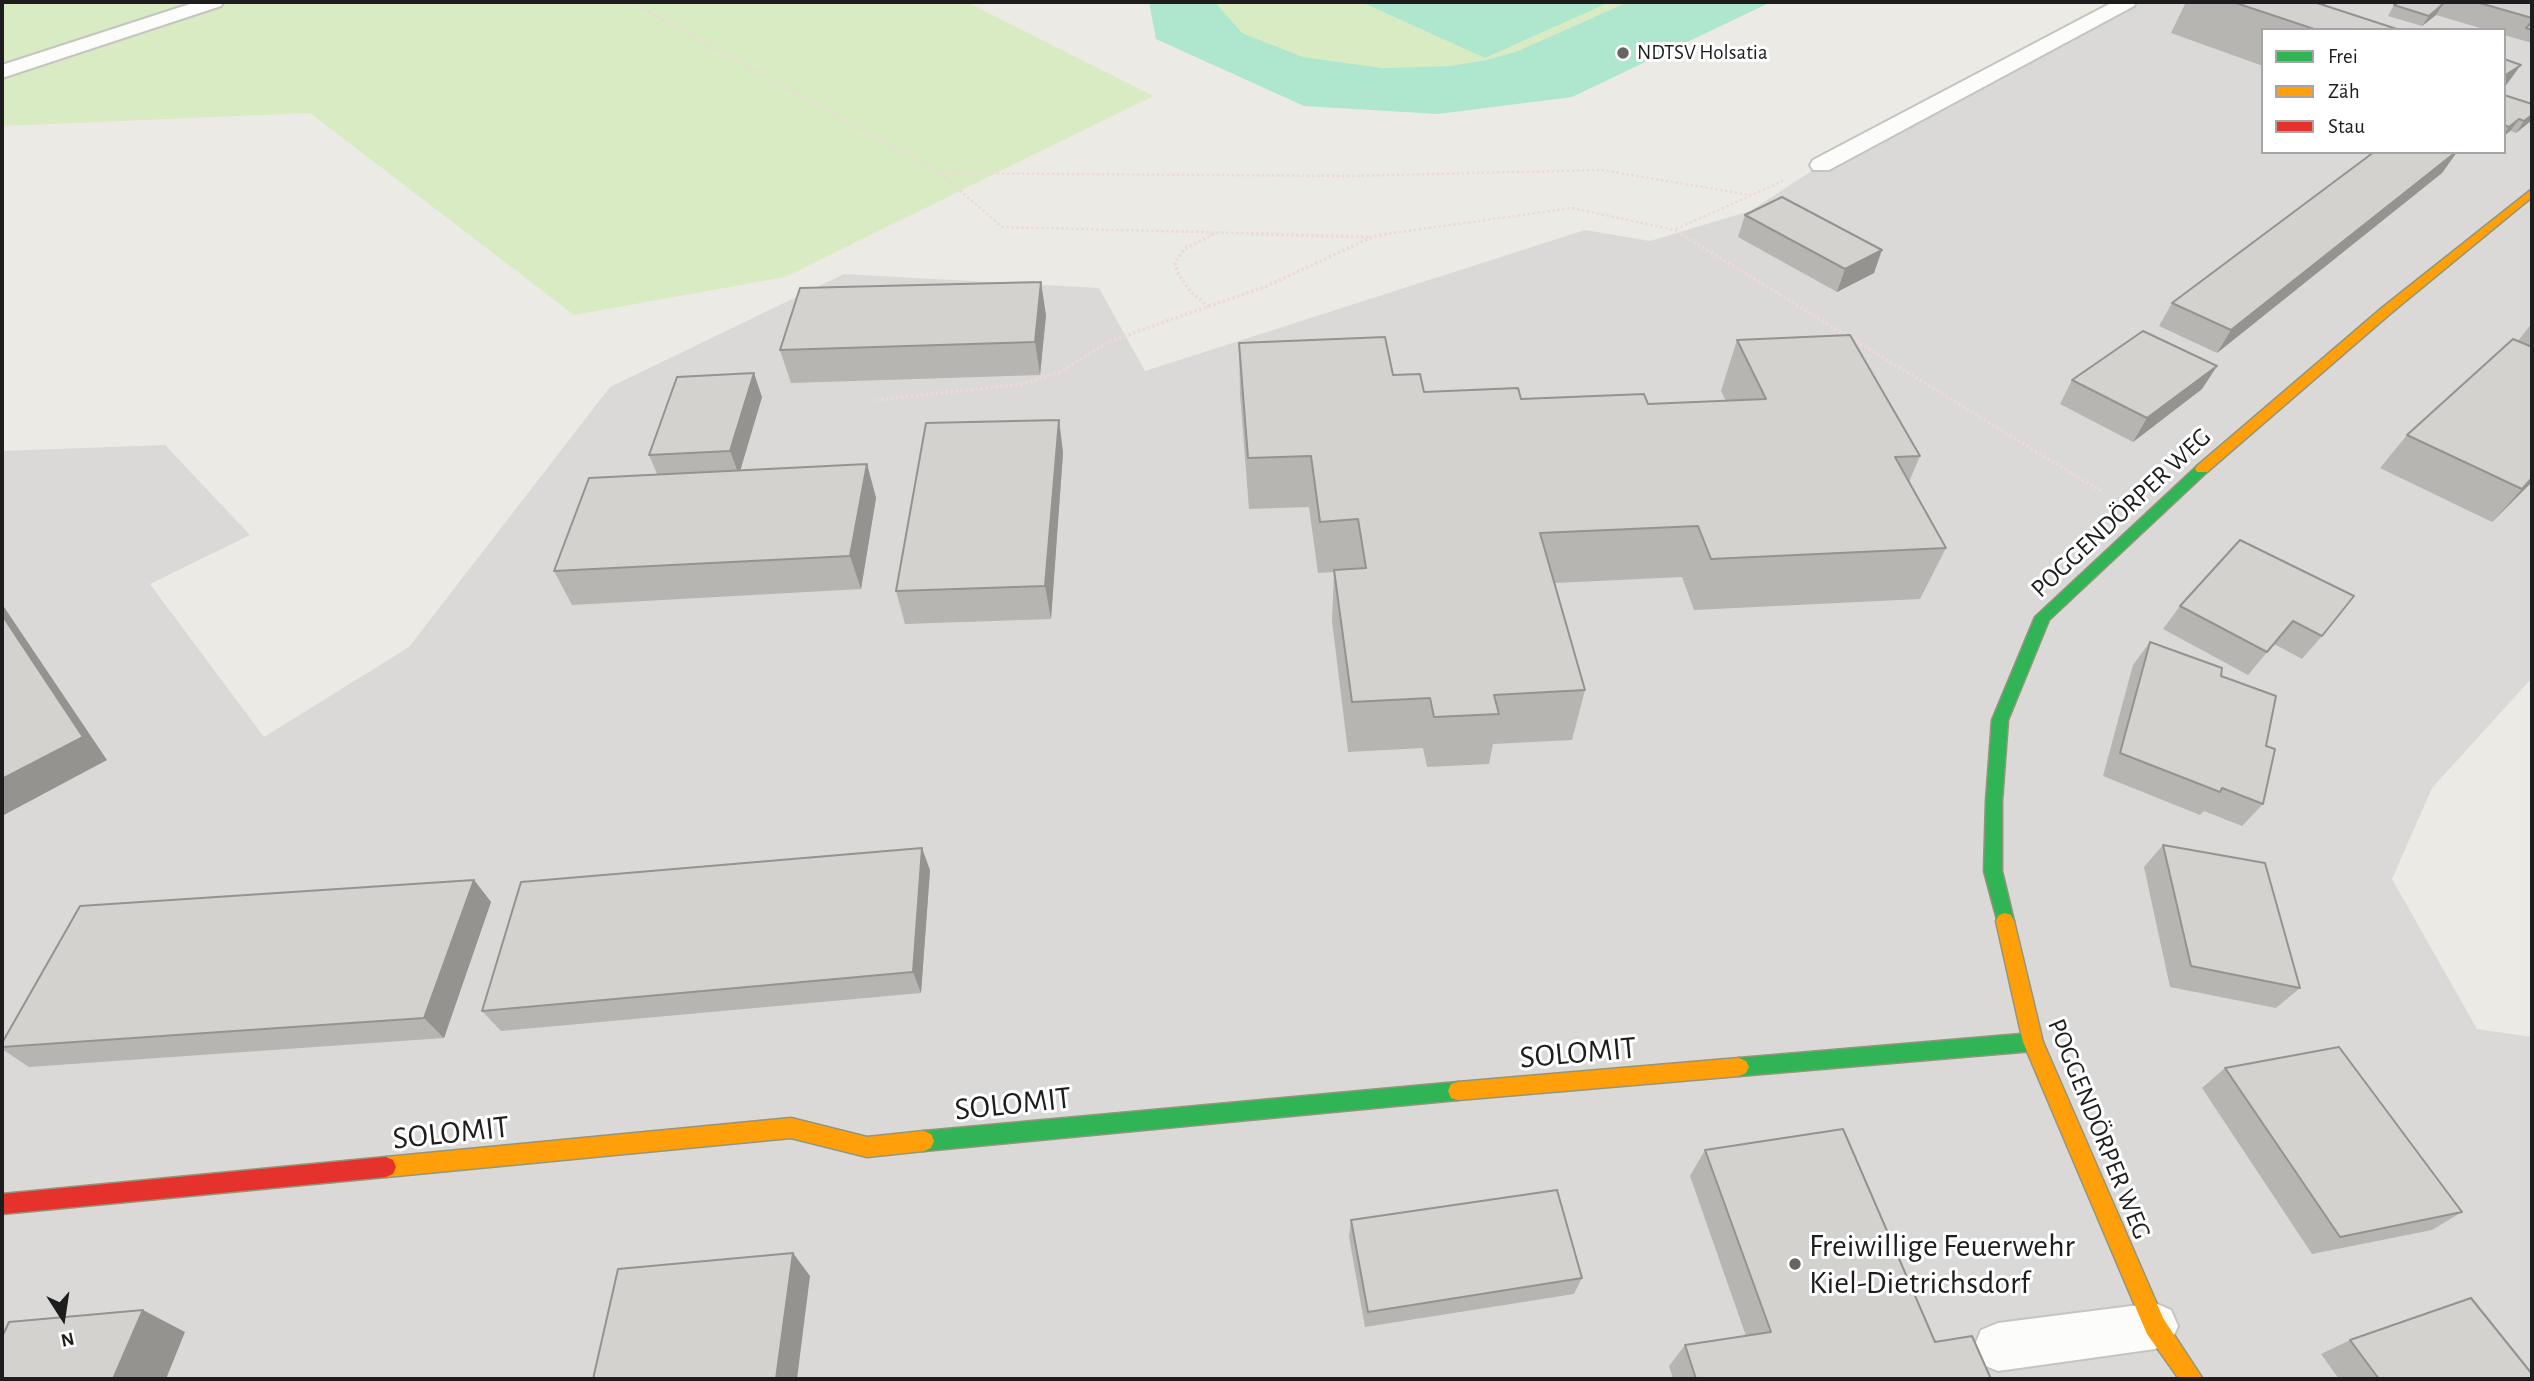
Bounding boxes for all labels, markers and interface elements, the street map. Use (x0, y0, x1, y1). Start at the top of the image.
legend (2261, 28, 2506, 154)
place label: NDTSV Holsatia (1637, 40, 1768, 66)
marker: NDTSV Holsatia (1615, 45, 1631, 61)
text: Frei (2328, 46, 2358, 67)
text: Zäh (2328, 81, 2360, 102)
text: Stau (2328, 116, 2365, 137)
street label: POGGENDÖRPER WEG (2024, 421, 2218, 605)
street label: POGGENDÖRPER WEG (2041, 1014, 2157, 1244)
street label: SOLOMIT (1518, 1029, 1638, 1077)
street label: SOLOMIT (953, 1079, 1073, 1129)
street label: SOLOMIT (391, 1108, 511, 1158)
place label: Freiwillige Feuerwehr Kiel-Dietrichsdorf (1809, 1227, 2075, 1302)
marker: Freiwillige Feuerwehr Kiel-Dietrichsdorf (1787, 1256, 1803, 1272)
north arrow (28, 1283, 98, 1353)
text: N (59, 1328, 76, 1350)

